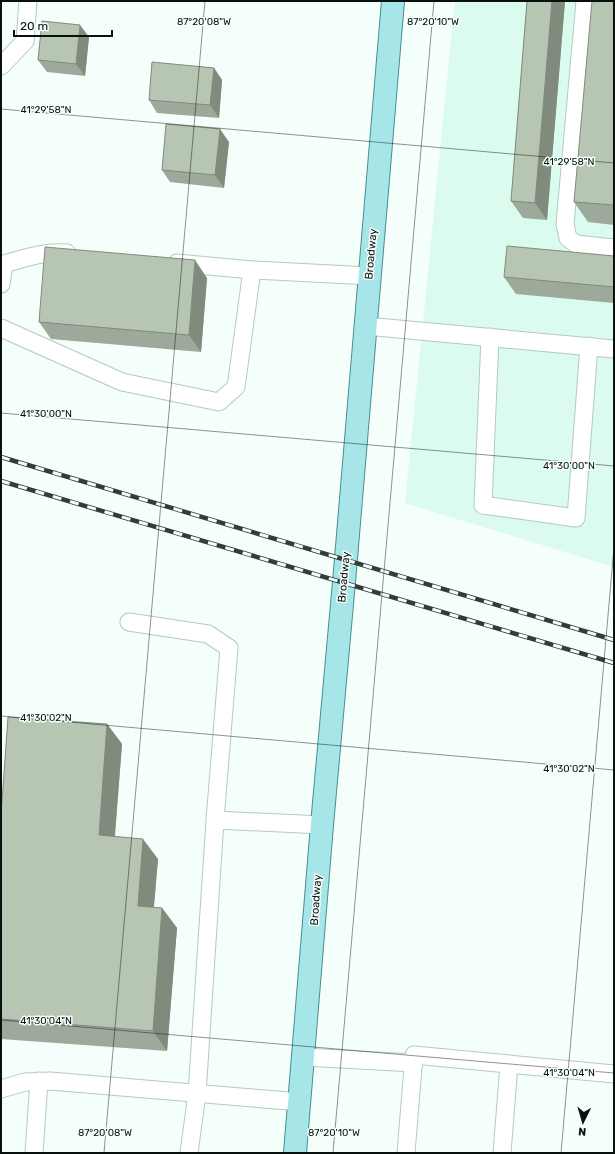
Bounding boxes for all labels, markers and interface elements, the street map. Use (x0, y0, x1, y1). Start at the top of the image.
scale bar (14, 12, 112, 38)
text: 87°20'08"W (177, 16, 231, 28)
text: 87°20'10"W (407, 16, 459, 28)
text: 20 m (20, 19, 48, 33)
text: 41°29'58"N (20, 104, 72, 116)
text: 41°29'58"N (543, 156, 595, 168)
street label: Broadway (362, 228, 380, 280)
text: 41°30'00"N (20, 408, 72, 420)
text: 41°30'00"N (543, 460, 595, 472)
street label: Broadway (335, 551, 353, 603)
text: 41°30'02"N (20, 712, 72, 724)
text: 41°30'02"N (543, 763, 595, 775)
street label: Broadway (308, 874, 324, 926)
text: 41°30'04"N (20, 1015, 72, 1027)
text: 41°30'04"N (543, 1067, 595, 1079)
north arrow (563, 1102, 603, 1142)
text: N (578, 1125, 587, 1138)
text: 87°20'08"W (78, 1127, 132, 1139)
text: 87°20'10"W (308, 1127, 360, 1139)

